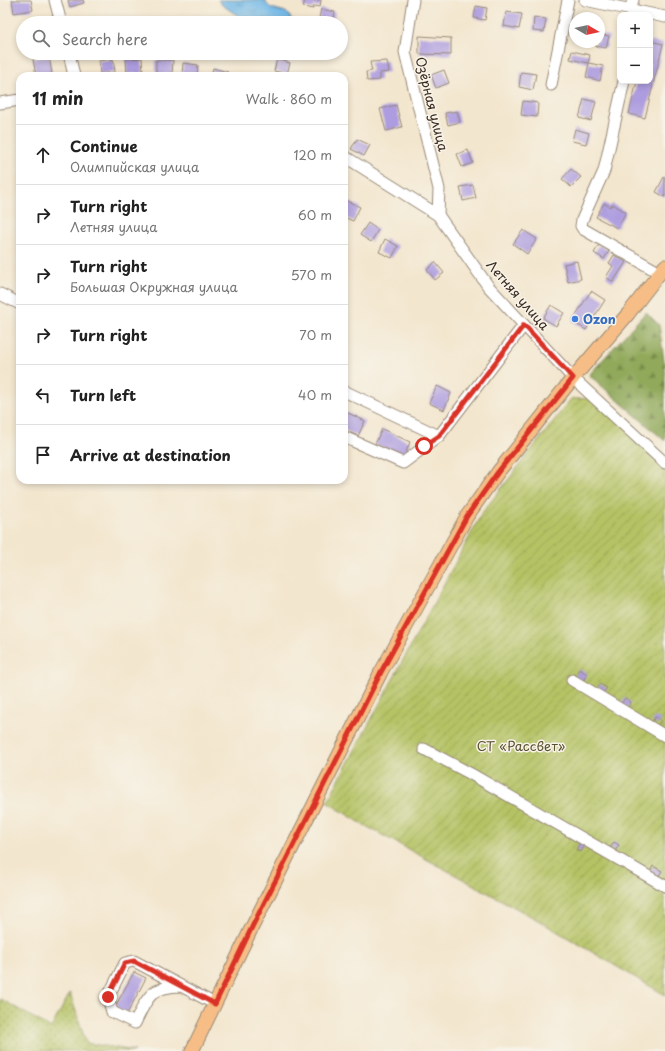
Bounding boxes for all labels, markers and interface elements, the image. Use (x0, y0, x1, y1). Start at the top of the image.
north arrow (569, 12, 605, 48)
map controls (617, 12, 653, 84)
button: + (617, 12, 653, 48)
search box (16, 16, 348, 60)
icon: search (30, 27, 52, 49)
text: Search here (62, 27, 148, 50)
button: − (617, 48, 653, 84)
street label: Озёрная улица (412, 54, 454, 154)
text: 11 min (32, 85, 84, 111)
text: Walk · 860 m (246, 89, 332, 108)
text: Continue (70, 134, 138, 157)
icon: ahead (32, 144, 54, 166)
text: 120 m (293, 145, 332, 164)
text: Олимпийская улица (70, 157, 199, 176)
text: Turn right (70, 194, 147, 217)
icon: right (32, 204, 54, 226)
text: 60 m (298, 205, 332, 224)
text: Летняя улица (70, 217, 157, 236)
text: Turn right (70, 254, 147, 277)
street label: Летняя улица (483, 255, 555, 335)
icon: right (32, 264, 54, 286)
text: 570 m (291, 265, 332, 284)
text: Большая Окружная улица (70, 277, 238, 296)
place label: Ozon (583, 309, 616, 328)
marker: Ozon (570, 314, 580, 324)
text: Turn right (70, 323, 147, 346)
icon: right (32, 324, 54, 346)
text: 70 m (299, 325, 332, 344)
text: Turn left (70, 383, 136, 406)
icon: left (32, 384, 54, 406)
text: 40 m (298, 385, 332, 404)
route start (415, 437, 433, 455)
text: Arrive at destination (70, 443, 231, 466)
icon: arrive (32, 444, 54, 466)
park label: СТ «Рассвет» (477, 736, 565, 755)
route end (99, 988, 117, 1006)

